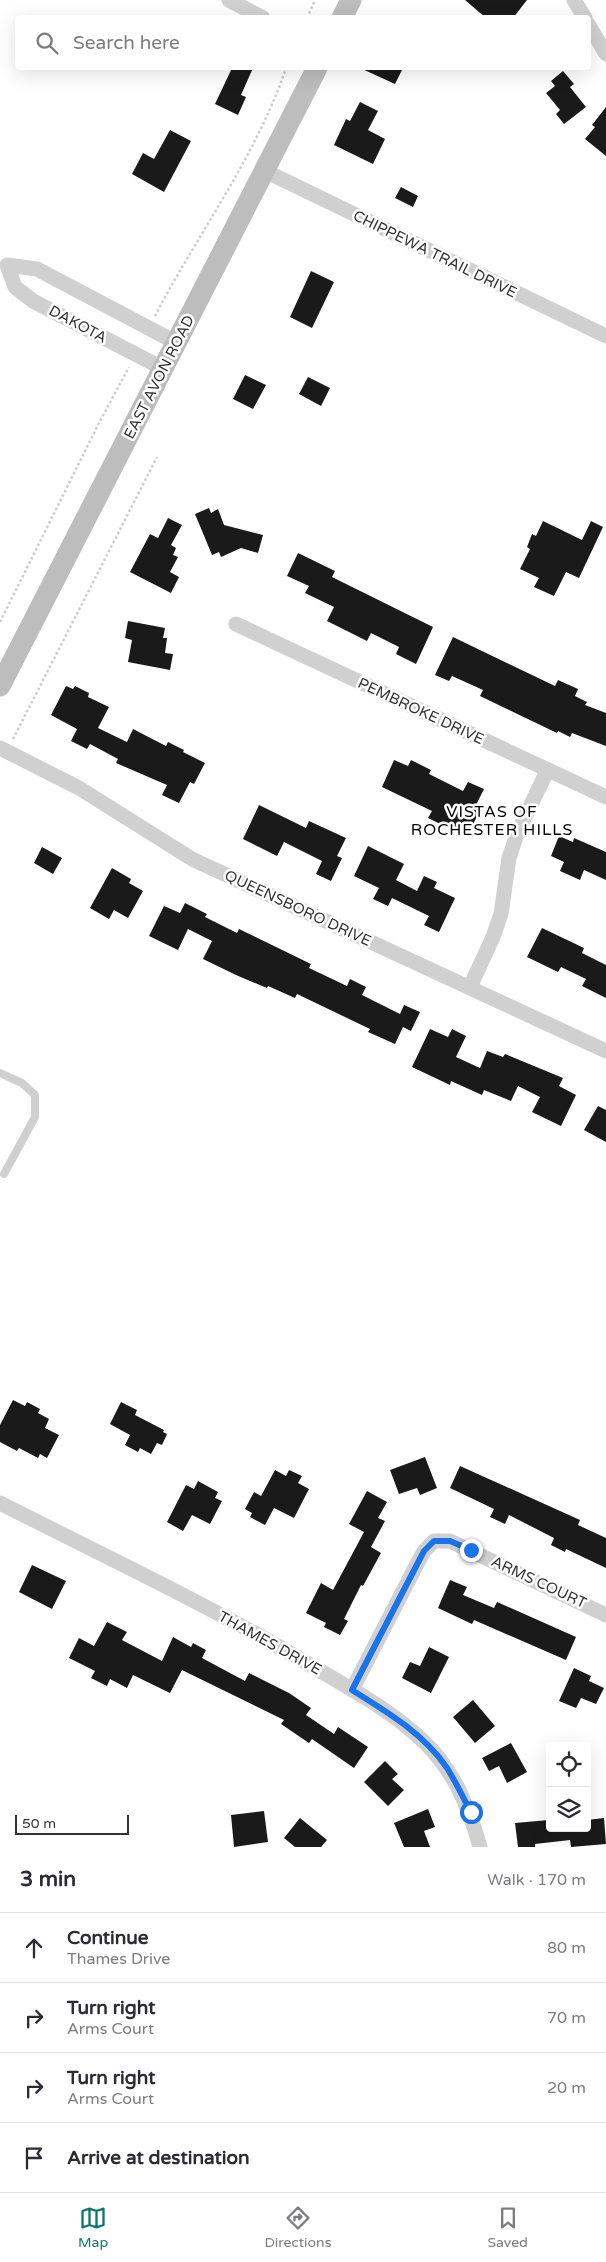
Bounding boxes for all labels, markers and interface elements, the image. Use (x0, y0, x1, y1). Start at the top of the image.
search box (15, 15, 591, 70)
icon: search (33, 29, 61, 57)
text: Search here (73, 32, 180, 54)
street label: CHIPPEWA TRAIL DRIVE (350, 206, 520, 302)
street label: DAKOTA (46, 301, 110, 347)
street label: EAST AVON ROAD (120, 312, 198, 442)
street label: PEMBROKE DRIVE (355, 674, 487, 748)
district label: VISTAS OF ROCHESTER HILLS (411, 802, 573, 840)
street label: QUEENSBORO DRIVE (222, 866, 374, 950)
route end (460, 1539, 483, 1562)
street label: ARMS COURT (489, 1552, 589, 1612)
street label: THAMES DRIVE (215, 1607, 325, 1679)
map controls (546, 1742, 591, 1832)
button: locate (546, 1742, 591, 1787)
button: layers (546, 1787, 591, 1832)
route start (460, 1801, 483, 1824)
scale bar (15, 1812, 129, 1835)
text: 50 m (22, 1815, 56, 1832)
text: 3 min (20, 1867, 76, 1892)
text: Walk · 170 m (487, 1870, 586, 1890)
text: Continue (67, 1927, 149, 1949)
icon: ahead (20, 1934, 48, 1962)
text: 80 m (547, 1938, 586, 1958)
text: Thames Drive (67, 1949, 170, 1969)
text: Turn right (67, 1997, 155, 2019)
icon: right (20, 2004, 48, 2032)
text: 70 m (547, 2008, 586, 2028)
text: Arms Court (67, 2019, 154, 2039)
text: Turn right (67, 2067, 155, 2089)
icon: right (20, 2074, 48, 2102)
text: 20 m (547, 2078, 586, 2098)
text: Arms Court (67, 2089, 154, 2109)
icon: arrive (20, 2144, 48, 2172)
text: Arrive at destination (67, 2147, 250, 2169)
tab: Map (78, 2204, 108, 2251)
tab: Directions (264, 2204, 331, 2251)
tab: Saved (487, 2204, 528, 2251)

